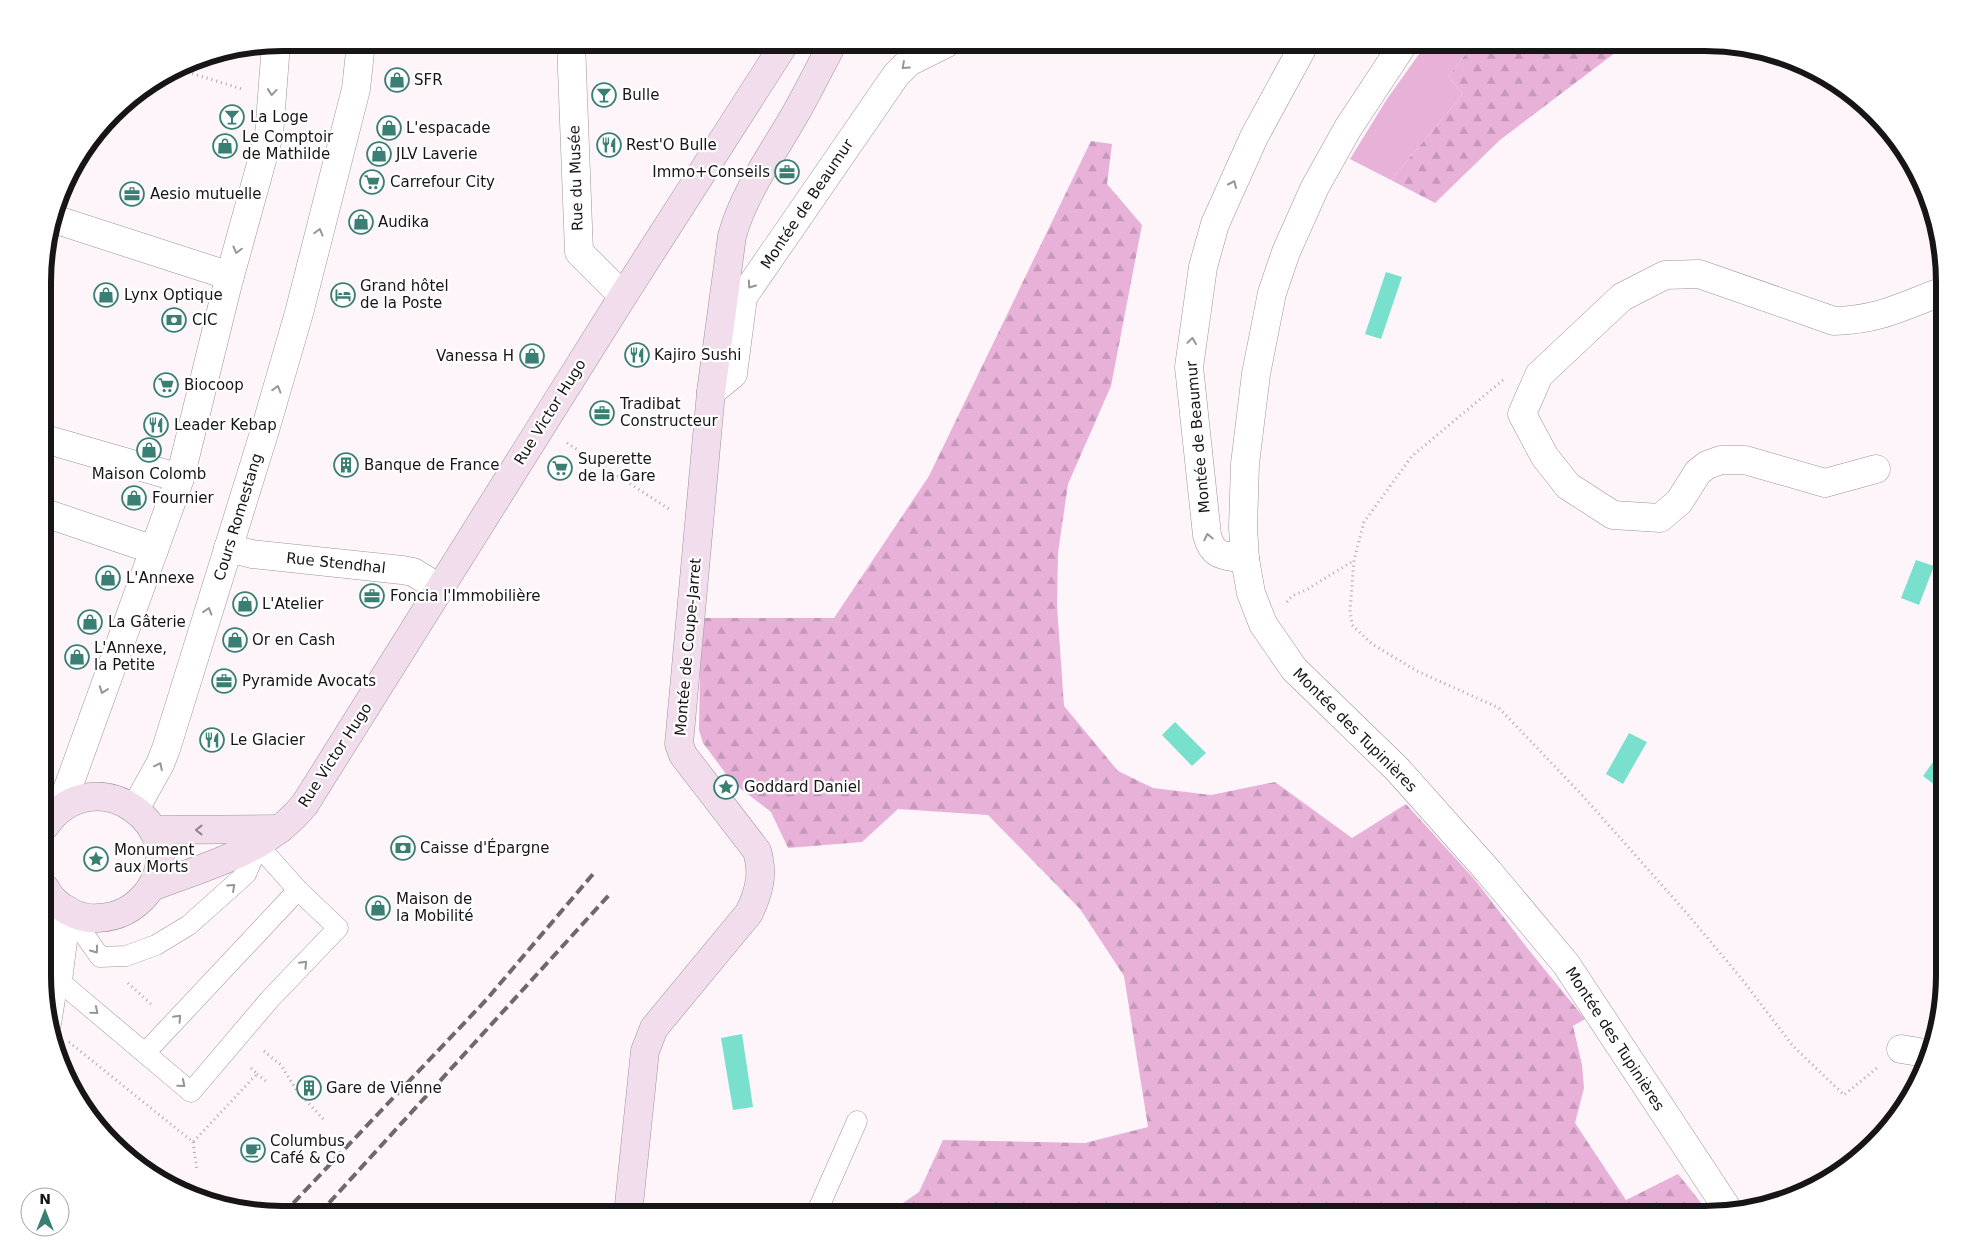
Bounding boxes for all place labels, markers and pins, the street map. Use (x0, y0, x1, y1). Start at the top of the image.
shop icon: SFR (384, 67, 410, 93)
place label: SFR (414, 71, 443, 89)
bar icon: Bulle (591, 82, 617, 108)
place label: Bulle (622, 86, 659, 104)
bar icon: La Loge (219, 104, 245, 130)
place label: La Loge (250, 108, 308, 126)
shop icon: L'espacade (376, 115, 402, 141)
place label: L'espacade (406, 119, 490, 137)
place label: Le Comptoir de Mathilde (242, 128, 334, 163)
restaurant icon: Rest'O Bulle (596, 132, 622, 158)
shop icon: Le Comptoir de Mathilde (212, 133, 238, 159)
place label: Rest'O Bulle (626, 136, 717, 154)
shop icon: JLV Laverie (366, 141, 392, 167)
place label: JLV Laverie (395, 145, 477, 163)
office icon: Immo+Conseils (774, 159, 800, 185)
place label: Immo+Conseils (652, 163, 770, 181)
supermarket icon: Carrefour City (359, 169, 385, 195)
place label: Carrefour City (390, 173, 495, 191)
office icon: Aesio mutuelle (119, 181, 145, 207)
place label: Aesio mutuelle (150, 185, 261, 203)
shop icon: Audika (348, 209, 374, 235)
place label: Audika (378, 213, 429, 231)
place label: Grand hôtel de la Poste (360, 277, 449, 312)
shop icon: Lynx Optique (93, 282, 119, 308)
hotel icon: Grand hôtel de la Poste (330, 282, 356, 308)
place label: Lynx Optique (124, 286, 223, 304)
bank icon: CIC (161, 307, 187, 333)
place label: CIC (192, 311, 217, 329)
restaurant icon: Kajiro Sushi (624, 342, 650, 368)
shop icon: Vanessa H (519, 343, 545, 369)
place label: Kajiro Sushi (654, 346, 741, 364)
place label: Vanessa H (436, 347, 514, 365)
supermarket icon: Biocoop (153, 372, 179, 398)
place label: Biocoop (184, 376, 244, 394)
place label: Tradibat Constructeur (619, 395, 718, 430)
office icon: Tradibat Constructeur (589, 400, 615, 426)
restaurant icon: Leader Kebap (143, 412, 169, 438)
place label: Leader Kebap (174, 416, 277, 434)
shop icon: Maison Colomb (136, 437, 162, 463)
place label: Superette de la Gare (578, 450, 656, 485)
building icon: Banque de France (333, 452, 359, 478)
supermarket icon: Superette de la Gare (547, 455, 573, 481)
place label: Banque de France (364, 456, 499, 474)
place label: Maison Colomb (92, 465, 206, 483)
shop icon: Fournier (121, 485, 147, 511)
place label: Fournier (152, 489, 215, 507)
shop icon: L'Annexe (95, 565, 121, 591)
place label: L'Annexe (126, 569, 194, 587)
office icon: Foncia l'Immobilière (359, 583, 385, 609)
place label: Foncia l'Immobilière (390, 587, 541, 605)
shop icon: L'Atelier (232, 591, 258, 617)
place label: L'Atelier (262, 595, 324, 613)
shop icon: La Gâterie (77, 609, 103, 635)
place label: La Gâterie (108, 613, 186, 631)
shop icon: Or en Cash (222, 627, 248, 653)
place label: Or en Cash (252, 631, 335, 649)
place label: L'Annexe, la Petite (94, 639, 167, 674)
shop icon: L'Annexe, la Petite (64, 644, 90, 670)
office icon: Pyramide Avocats (211, 668, 237, 694)
place label: Pyramide Avocats (242, 672, 376, 690)
restaurant icon: Le Glacier (199, 727, 225, 753)
place label: Le Glacier (230, 731, 306, 749)
place icon: Goddard Daniel (713, 774, 739, 800)
place label: Goddard Daniel (744, 778, 861, 796)
bank icon: Caisse d'Épargne (390, 835, 416, 861)
place label: Caisse d'Épargne (420, 838, 549, 857)
place label: Monument aux Morts (114, 841, 194, 876)
place icon: Monument aux Morts (83, 846, 109, 872)
place label: Maison de la Mobilité (396, 890, 473, 925)
shop icon: Maison de la Mobilité (365, 895, 391, 921)
building icon: Gare de Vienne (296, 1075, 322, 1101)
place label: Gare de Vienne (326, 1079, 442, 1097)
place label: Columbus Café & Co (270, 1132, 345, 1167)
cafe icon: Columbus Café & Co (240, 1137, 266, 1163)

